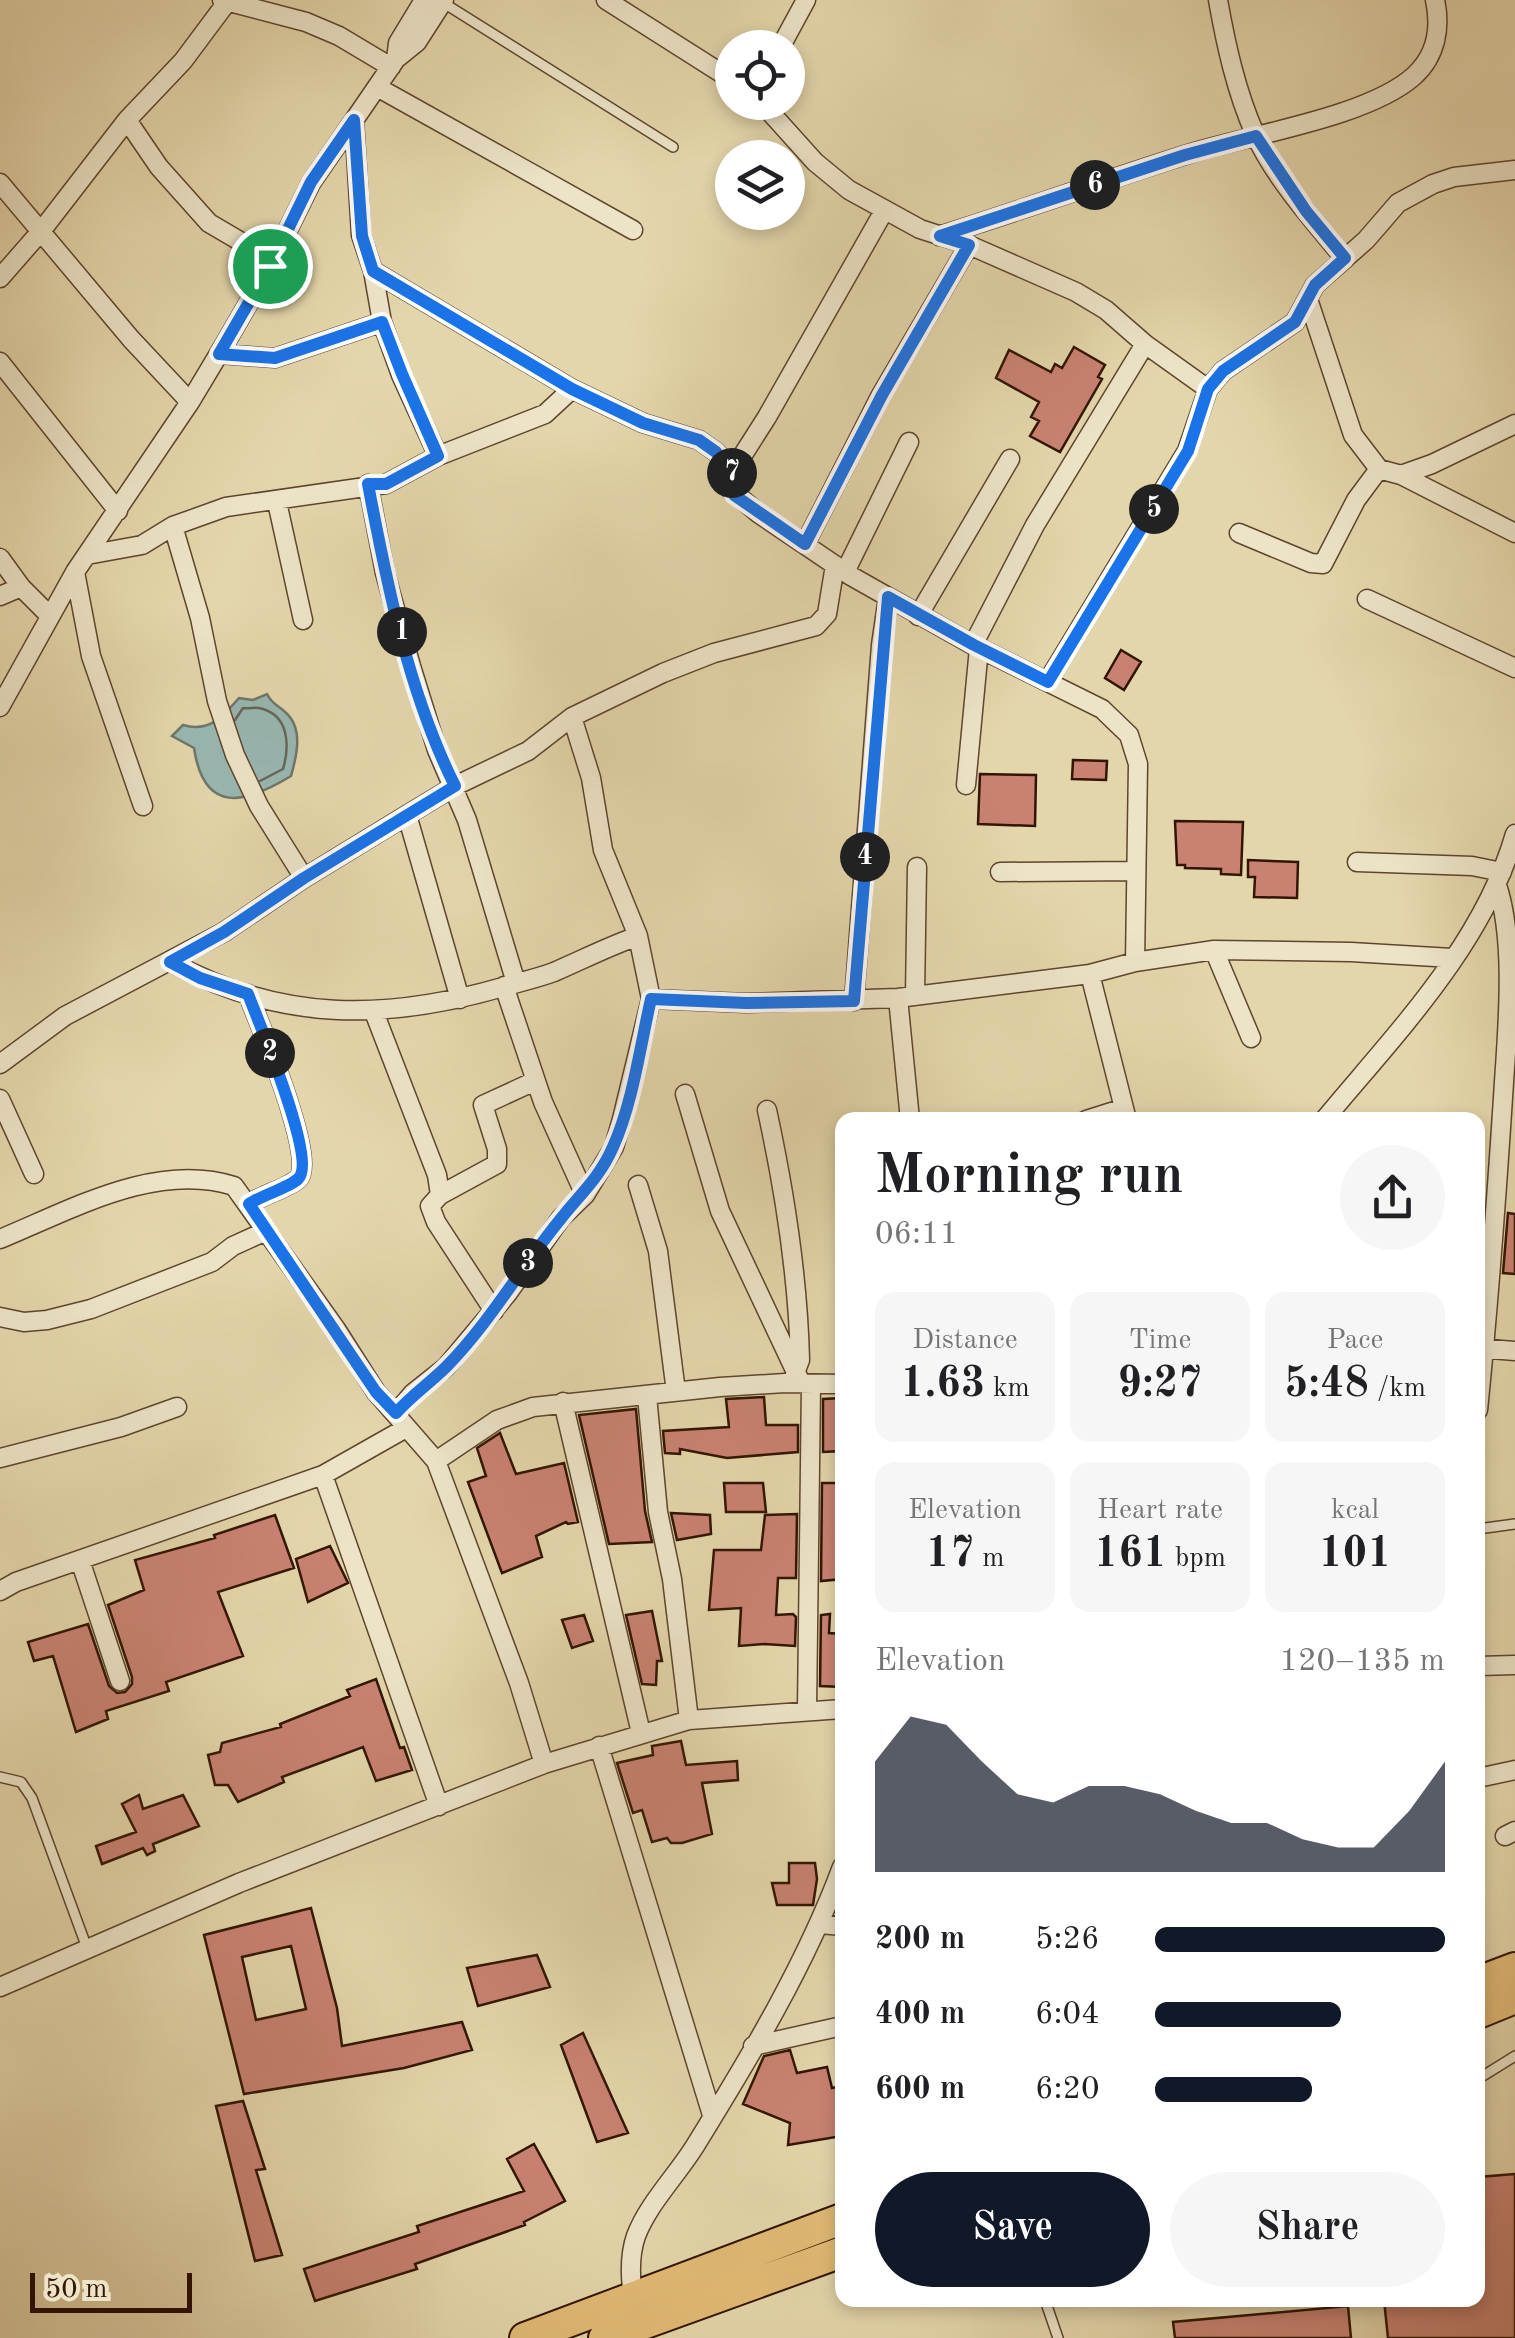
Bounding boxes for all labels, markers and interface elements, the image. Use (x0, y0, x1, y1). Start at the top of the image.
map controls (715, 30, 805, 230)
button: locate (715, 30, 805, 120)
button: layers (715, 140, 805, 230)
pin: 6 (1070, 160, 1120, 210)
text: 6 (1087, 171, 1103, 199)
pin (228, 224, 313, 309)
icon: arrive (243, 239, 298, 294)
pin: 7 (707, 448, 757, 498)
text: 7 (724, 459, 740, 487)
pin: 5 (1129, 484, 1179, 534)
text: 5 (1146, 495, 1162, 523)
pin: 1 (377, 607, 427, 657)
text: 1 (394, 618, 410, 646)
pin: 4 (840, 832, 890, 882)
text: 4 (857, 843, 873, 871)
pin: 2 (245, 1028, 295, 1078)
text: 2 (262, 1039, 278, 1067)
button: share (1340, 1145, 1445, 1250)
text: Morning run (875, 1150, 1184, 1205)
text: 06:11 (875, 1219, 958, 1251)
pin: 3 (503, 1238, 553, 1288)
text: 3 (520, 1249, 536, 1277)
text: Distance (912, 1327, 1018, 1355)
text: Time (1129, 1327, 1191, 1355)
text: Pace (1327, 1327, 1383, 1355)
text: 1.63 (900, 1364, 985, 1406)
text: 9:27 (1118, 1364, 1202, 1406)
text: 5:48 (1284, 1364, 1369, 1406)
text: km (985, 1375, 1030, 1403)
text: /km (1369, 1375, 1426, 1403)
text: Elevation (908, 1497, 1022, 1525)
text: Heart rate (1097, 1497, 1223, 1525)
text: kcal (1331, 1497, 1379, 1525)
text: 17 (926, 1534, 974, 1576)
text: 161 (1094, 1534, 1167, 1576)
text: 101 (1318, 1534, 1392, 1576)
text: m (974, 1545, 1004, 1573)
text: bpm (1167, 1545, 1226, 1573)
text: Elevation (875, 1646, 1005, 1678)
text: 120–135 m (1279, 1646, 1445, 1678)
text: 200 m (875, 1924, 965, 1956)
text: 5:26 (1035, 1924, 1100, 1956)
text: 400 m (875, 1999, 965, 2031)
text: 6:04 (1035, 1999, 1100, 2031)
text: 600 m (875, 2074, 965, 2106)
text: 6:20 (1035, 2074, 1100, 2106)
button: Save (875, 2172, 1150, 2287)
button: Share (1170, 2172, 1445, 2287)
scale bar (30, 2268, 192, 2312)
text: 50 m (45, 2276, 108, 2304)

